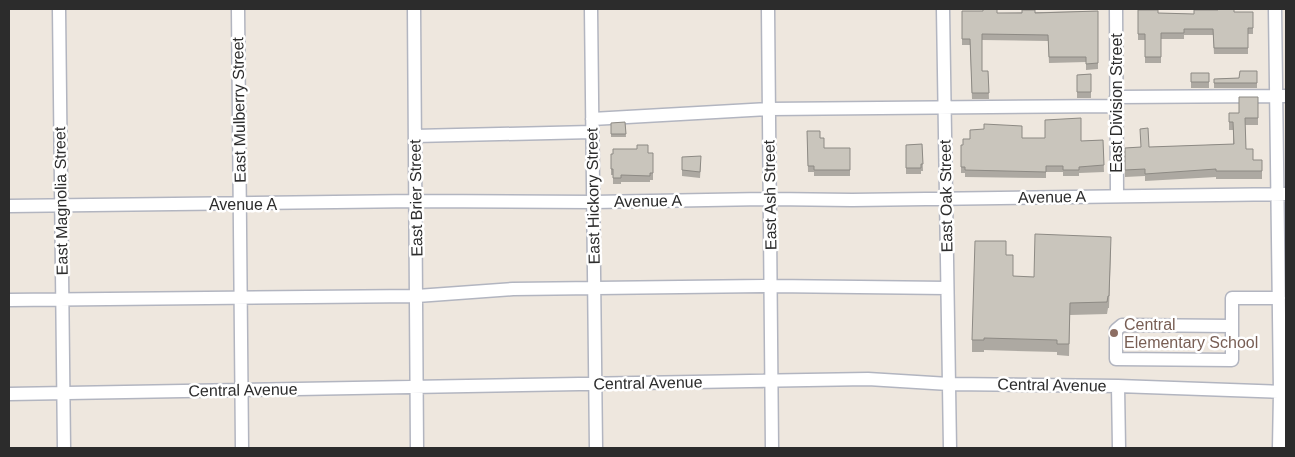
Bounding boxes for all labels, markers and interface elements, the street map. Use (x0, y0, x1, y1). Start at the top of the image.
street label: East Division Street (1108, 33, 1125, 173)
street label: East Mulberry Street (229, 36, 249, 183)
street label: East Magnolia Street (51, 126, 71, 275)
street label: East Hickory Street (583, 127, 603, 265)
street label: East Brier Street (406, 139, 426, 257)
street label: East Ash Street (761, 139, 779, 250)
street label: East Oak Street (937, 139, 955, 253)
street label: Avenue A (1018, 188, 1087, 206)
street label: Avenue A (614, 192, 683, 210)
street label: Avenue A (209, 196, 277, 213)
place label: Central Elementary School (1124, 316, 1258, 351)
marker: Central Elementary School (1108, 327, 1120, 339)
street label: Central Avenue (593, 374, 703, 392)
street label: Central Avenue (997, 376, 1107, 394)
street label: Central Avenue (188, 381, 298, 399)

